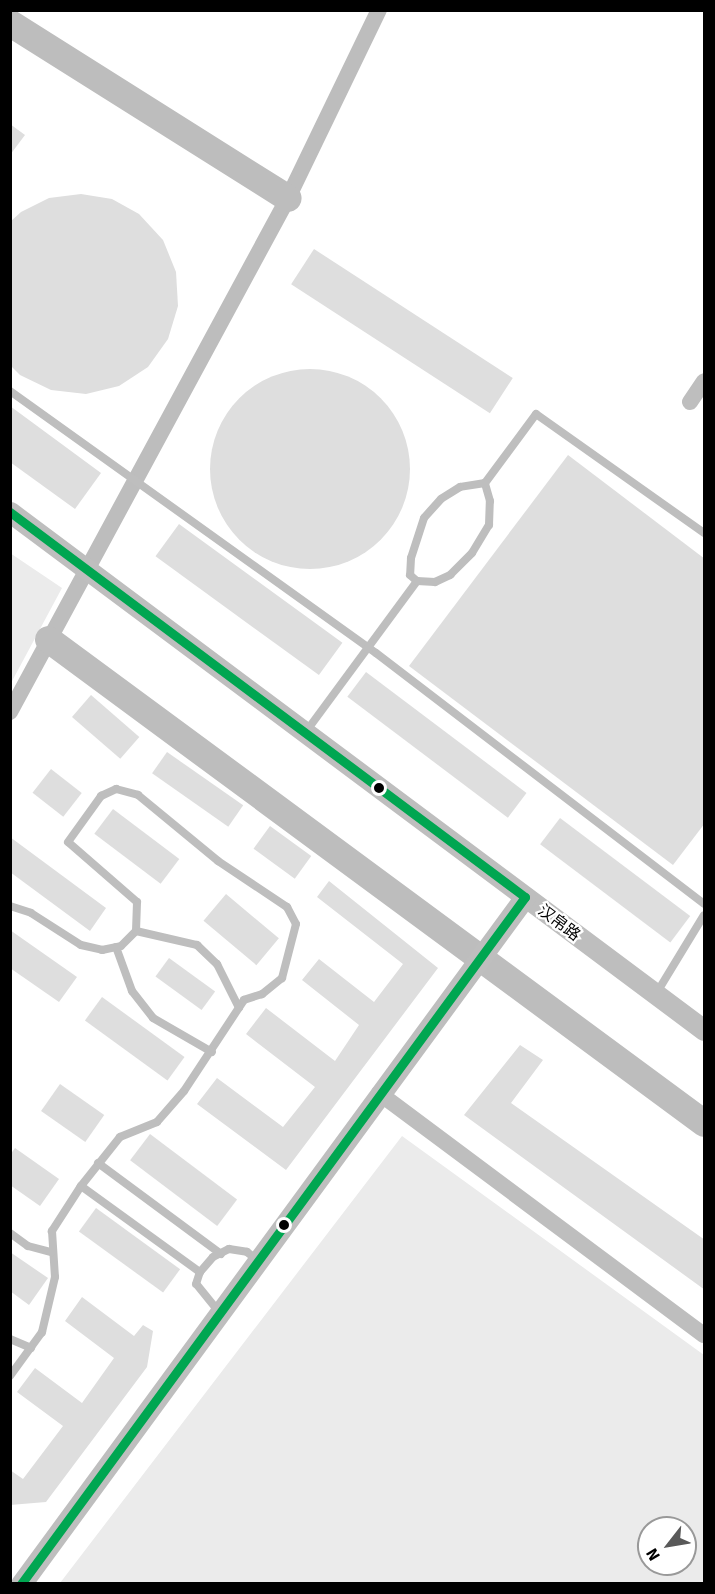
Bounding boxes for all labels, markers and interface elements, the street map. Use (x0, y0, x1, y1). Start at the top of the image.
unlabelled marker (373, 782, 385, 794)
street label: 汉帛路 (534, 901, 584, 945)
unlabelled marker (278, 1219, 290, 1231)
north arrow (637, 1516, 697, 1576)
text: N (642, 1544, 665, 1564)

